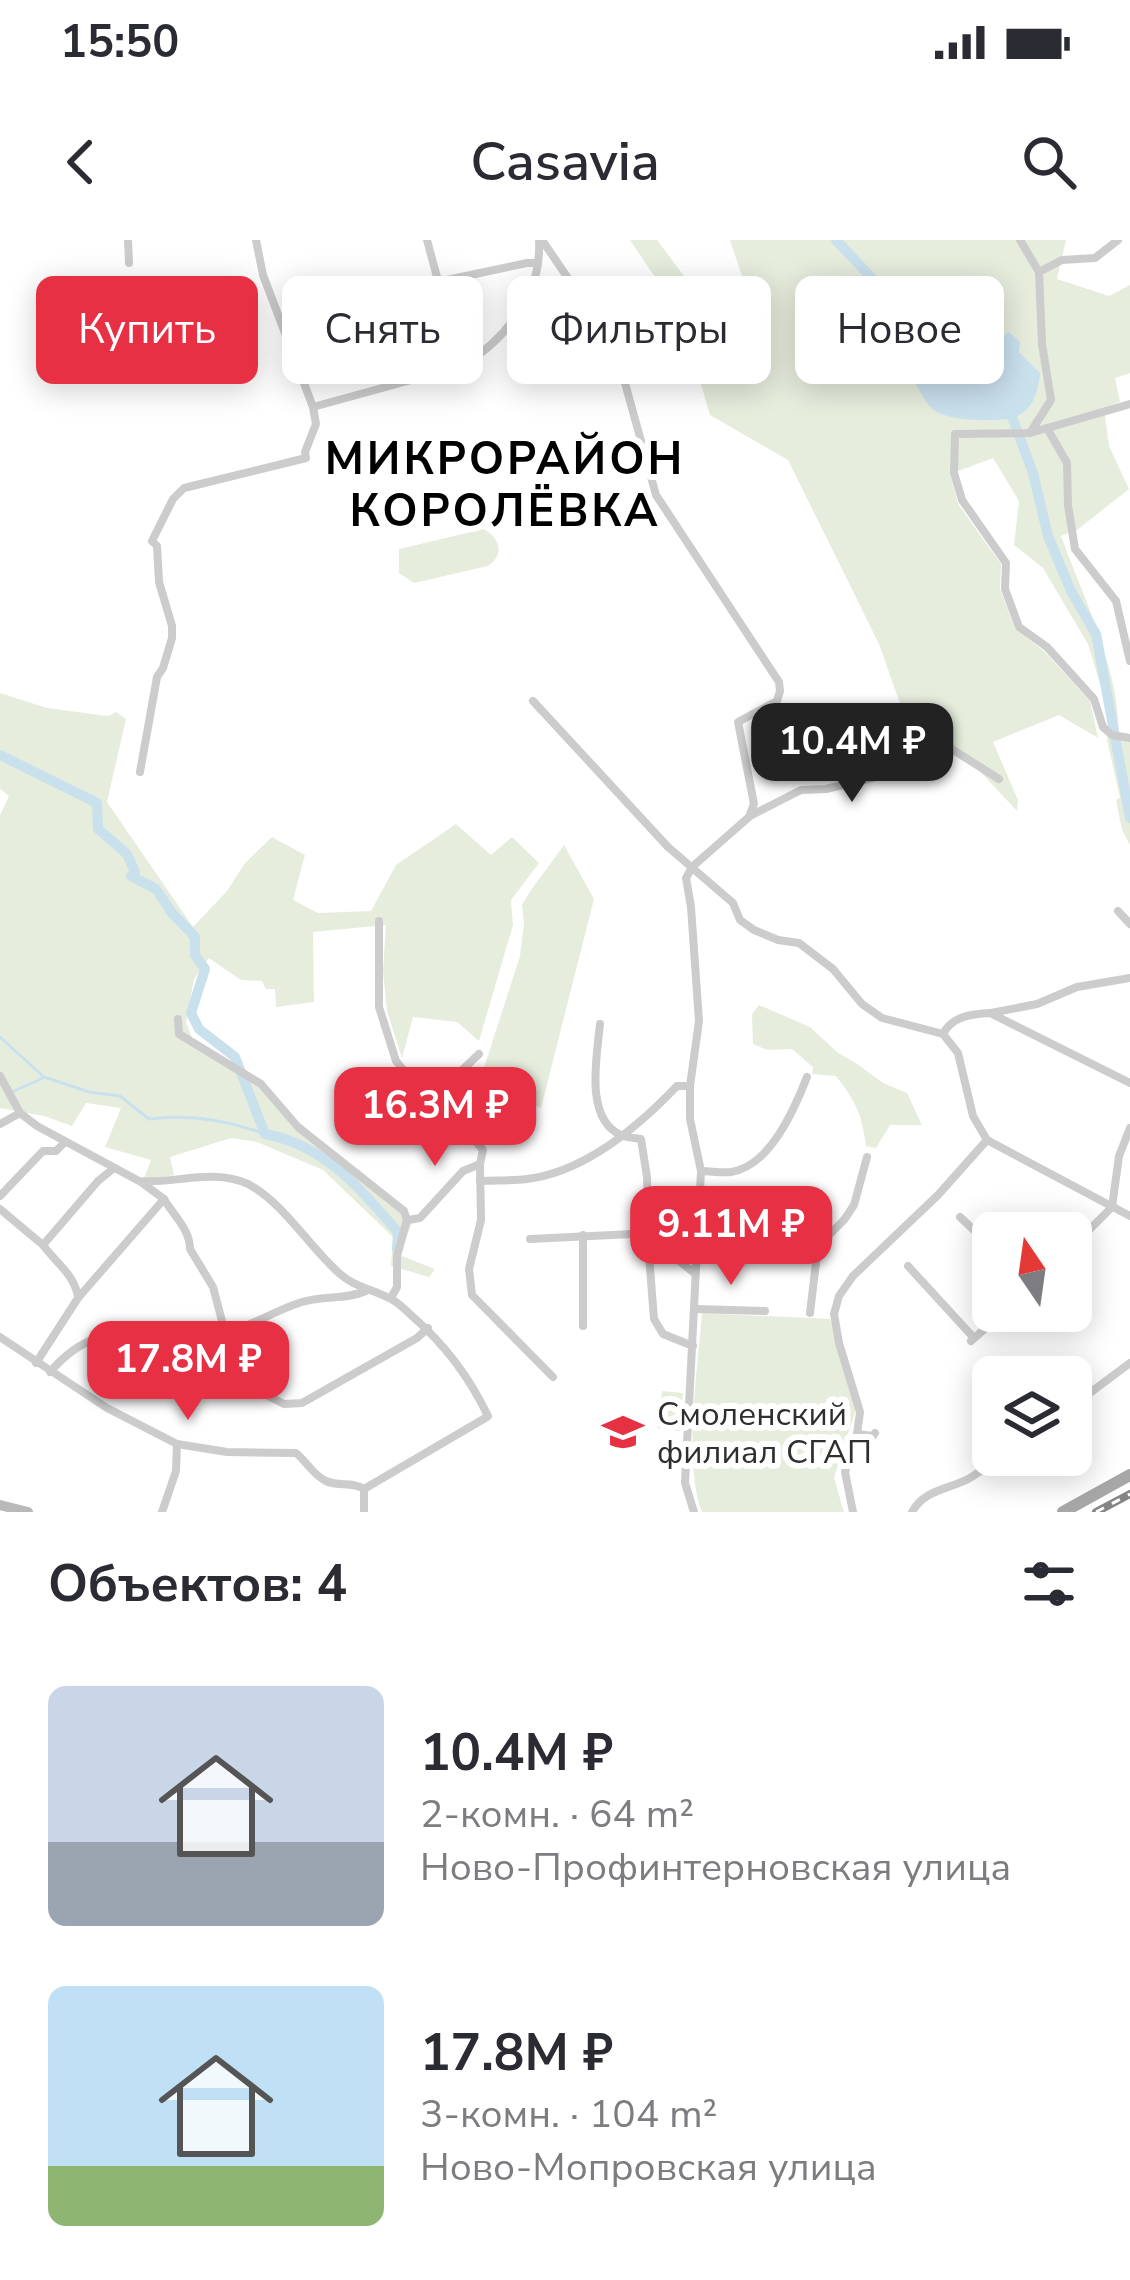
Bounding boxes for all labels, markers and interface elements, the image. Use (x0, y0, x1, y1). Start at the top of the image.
text: 15:50 (60, 12, 179, 73)
text: Casavia (470, 125, 660, 199)
icon: back (48, 129, 114, 195)
icon: search (1016, 129, 1082, 195)
chip: Купить (36, 276, 258, 384)
chip: Снять (282, 276, 483, 384)
chip: Фильтры (507, 276, 771, 384)
chip: Новое (795, 276, 1004, 384)
district label: МИКРОРАЙОН КОРОЛЁВКА (325, 429, 685, 542)
pin: 10.4M ₽ (741, 703, 963, 805)
text: 10.4M ₽ (778, 715, 926, 768)
pin: 16.3M ₽ (324, 1067, 546, 1169)
text: 16.3M ₽ (361, 1079, 509, 1132)
pin: 9.11M ₽ (620, 1186, 842, 1288)
text: 9.11M ₽ (657, 1198, 805, 1251)
north arrow (972, 1212, 1092, 1332)
map controls (972, 1212, 1092, 1476)
pin: 17.8M ₽ (77, 1321, 299, 1423)
text: 17.8M ₽ (114, 1333, 262, 1386)
button: layers (972, 1356, 1092, 1476)
place label: Смоленский филиал СГАП (657, 1392, 872, 1475)
school or university icon: Смоленский филиал СГАП (600, 1409, 646, 1455)
text: Объектов: 4 (48, 1549, 347, 1619)
icon: filters (1016, 1551, 1082, 1617)
text: 10.4M ₽ (420, 1718, 613, 1788)
icon: home (144, 1734, 288, 1878)
text: 2-комн. · 64 m² (420, 1788, 694, 1841)
text: Ново-Профинтерновская улица (420, 1841, 1011, 1894)
text: 17.8M ₽ (420, 2018, 613, 2088)
icon: home (144, 2034, 288, 2178)
text: 3-комн. · 104 m² (420, 2088, 717, 2141)
text: Ново-Мопровская улица (420, 2141, 877, 2194)

